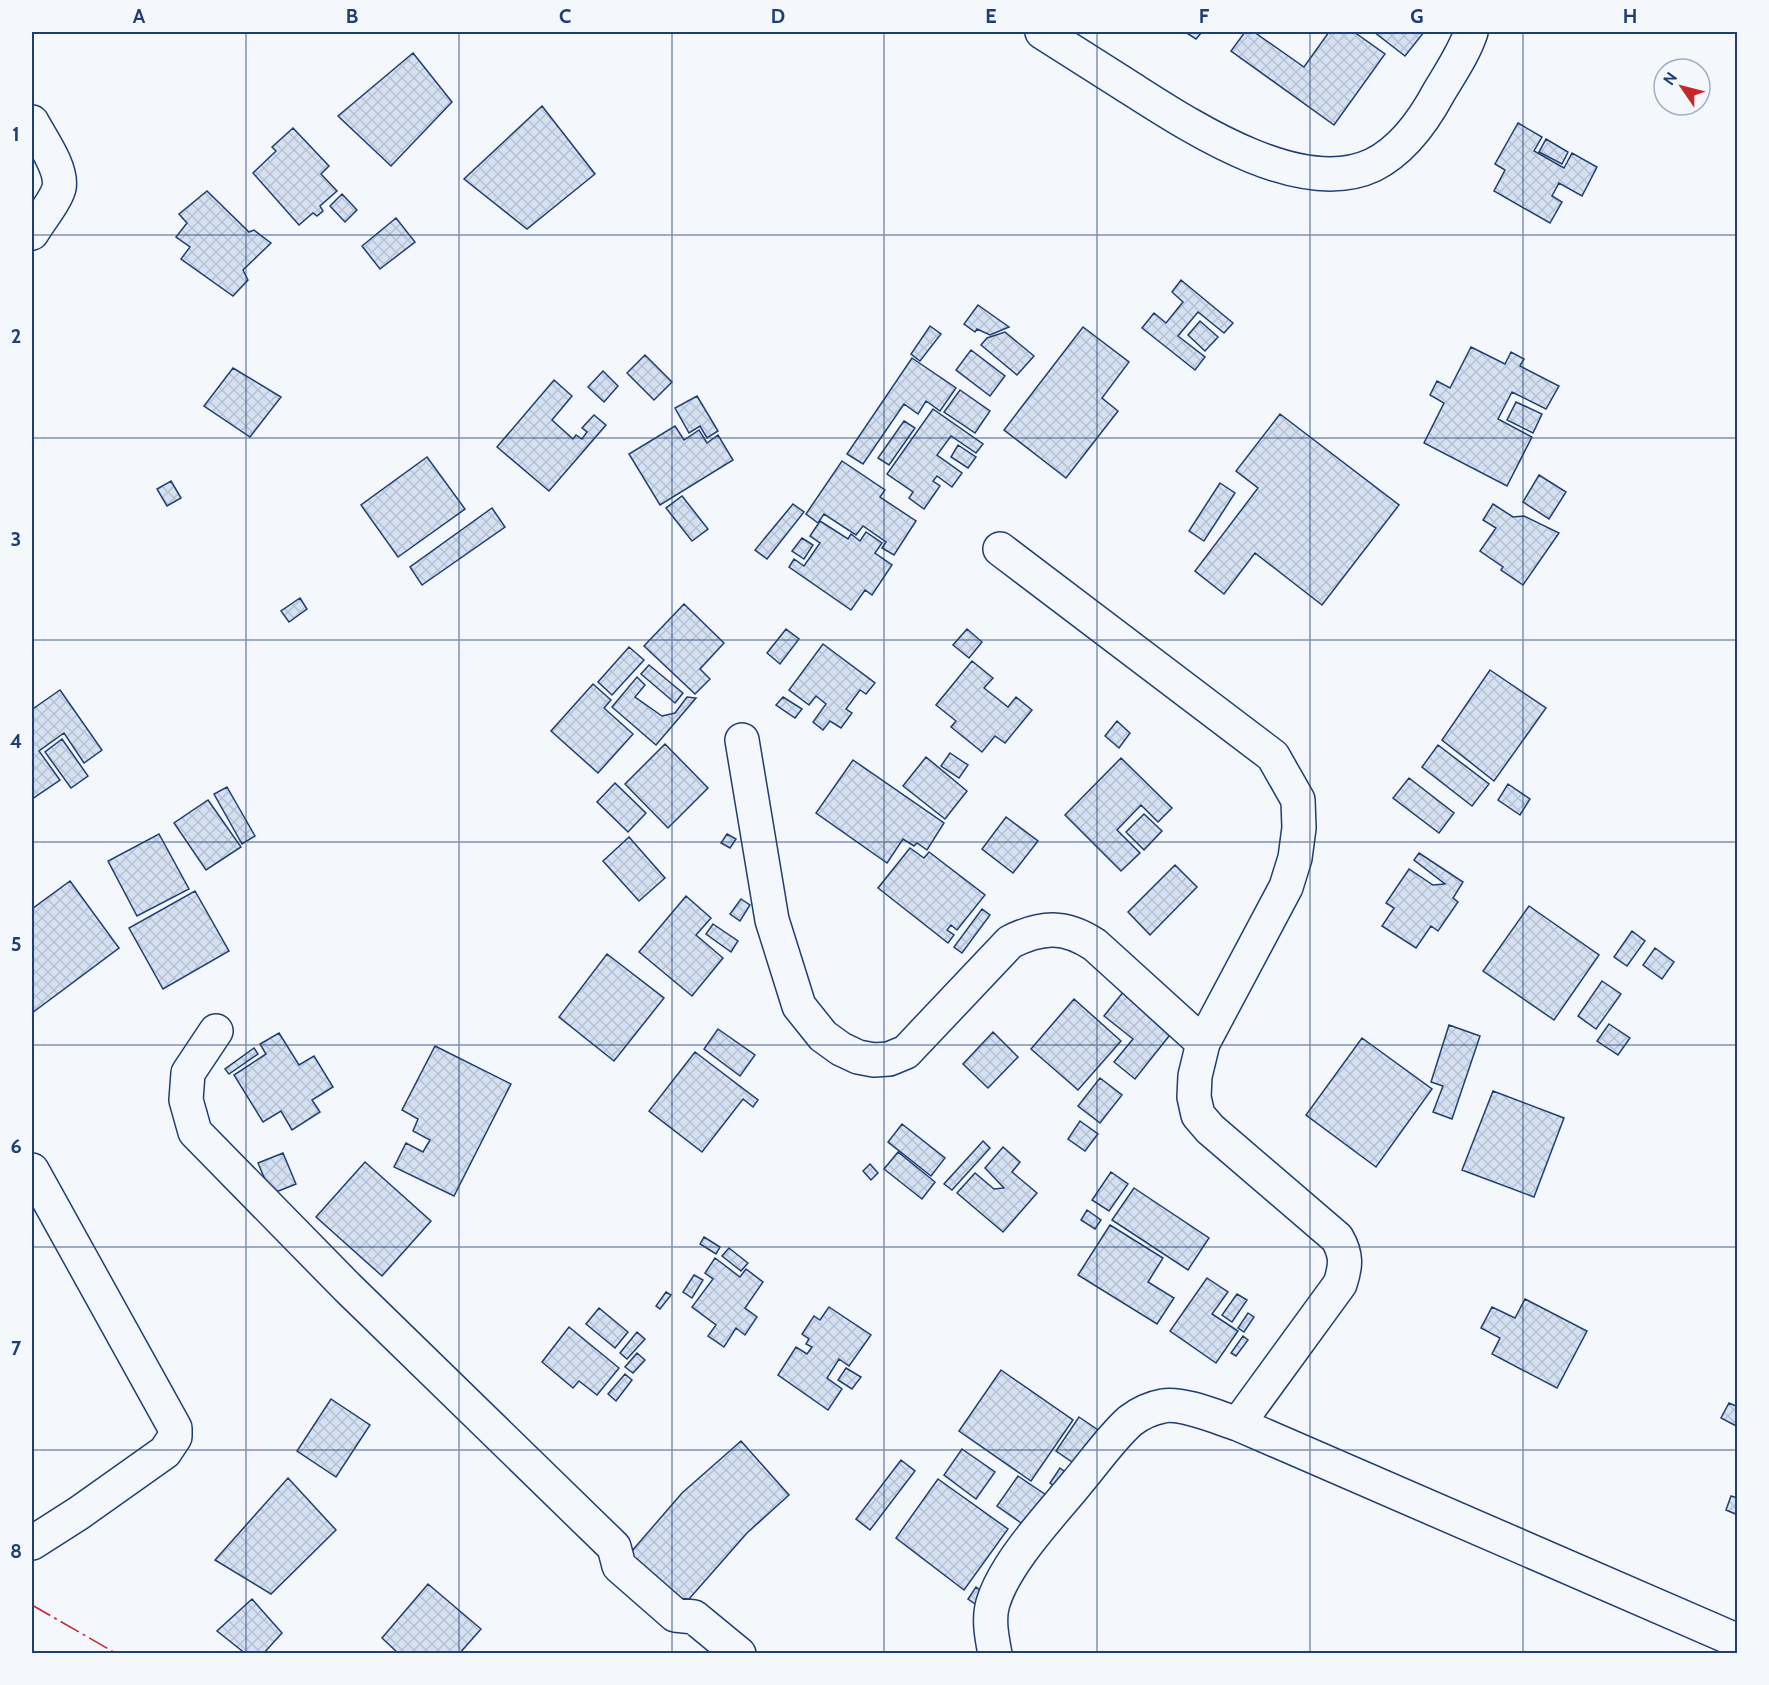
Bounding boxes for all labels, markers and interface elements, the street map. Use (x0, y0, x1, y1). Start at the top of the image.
text: A (133, 4, 146, 28)
text: B (346, 4, 358, 28)
text: C (559, 4, 571, 28)
text: D (771, 4, 785, 28)
text: E (985, 4, 997, 28)
text: F (1199, 4, 1210, 28)
text: G (1410, 4, 1424, 28)
text: H (1623, 4, 1637, 28)
north arrow (1652, 57, 1712, 117)
text: N (1659, 69, 1681, 89)
text: 1 (12, 122, 20, 146)
text: 2 (11, 324, 21, 348)
text: 3 (11, 527, 21, 551)
text: 4 (10, 729, 22, 753)
text: 5 (11, 932, 21, 956)
text: 6 (10, 1134, 22, 1158)
text: 7 (11, 1336, 22, 1360)
text: 8 (10, 1539, 22, 1563)

